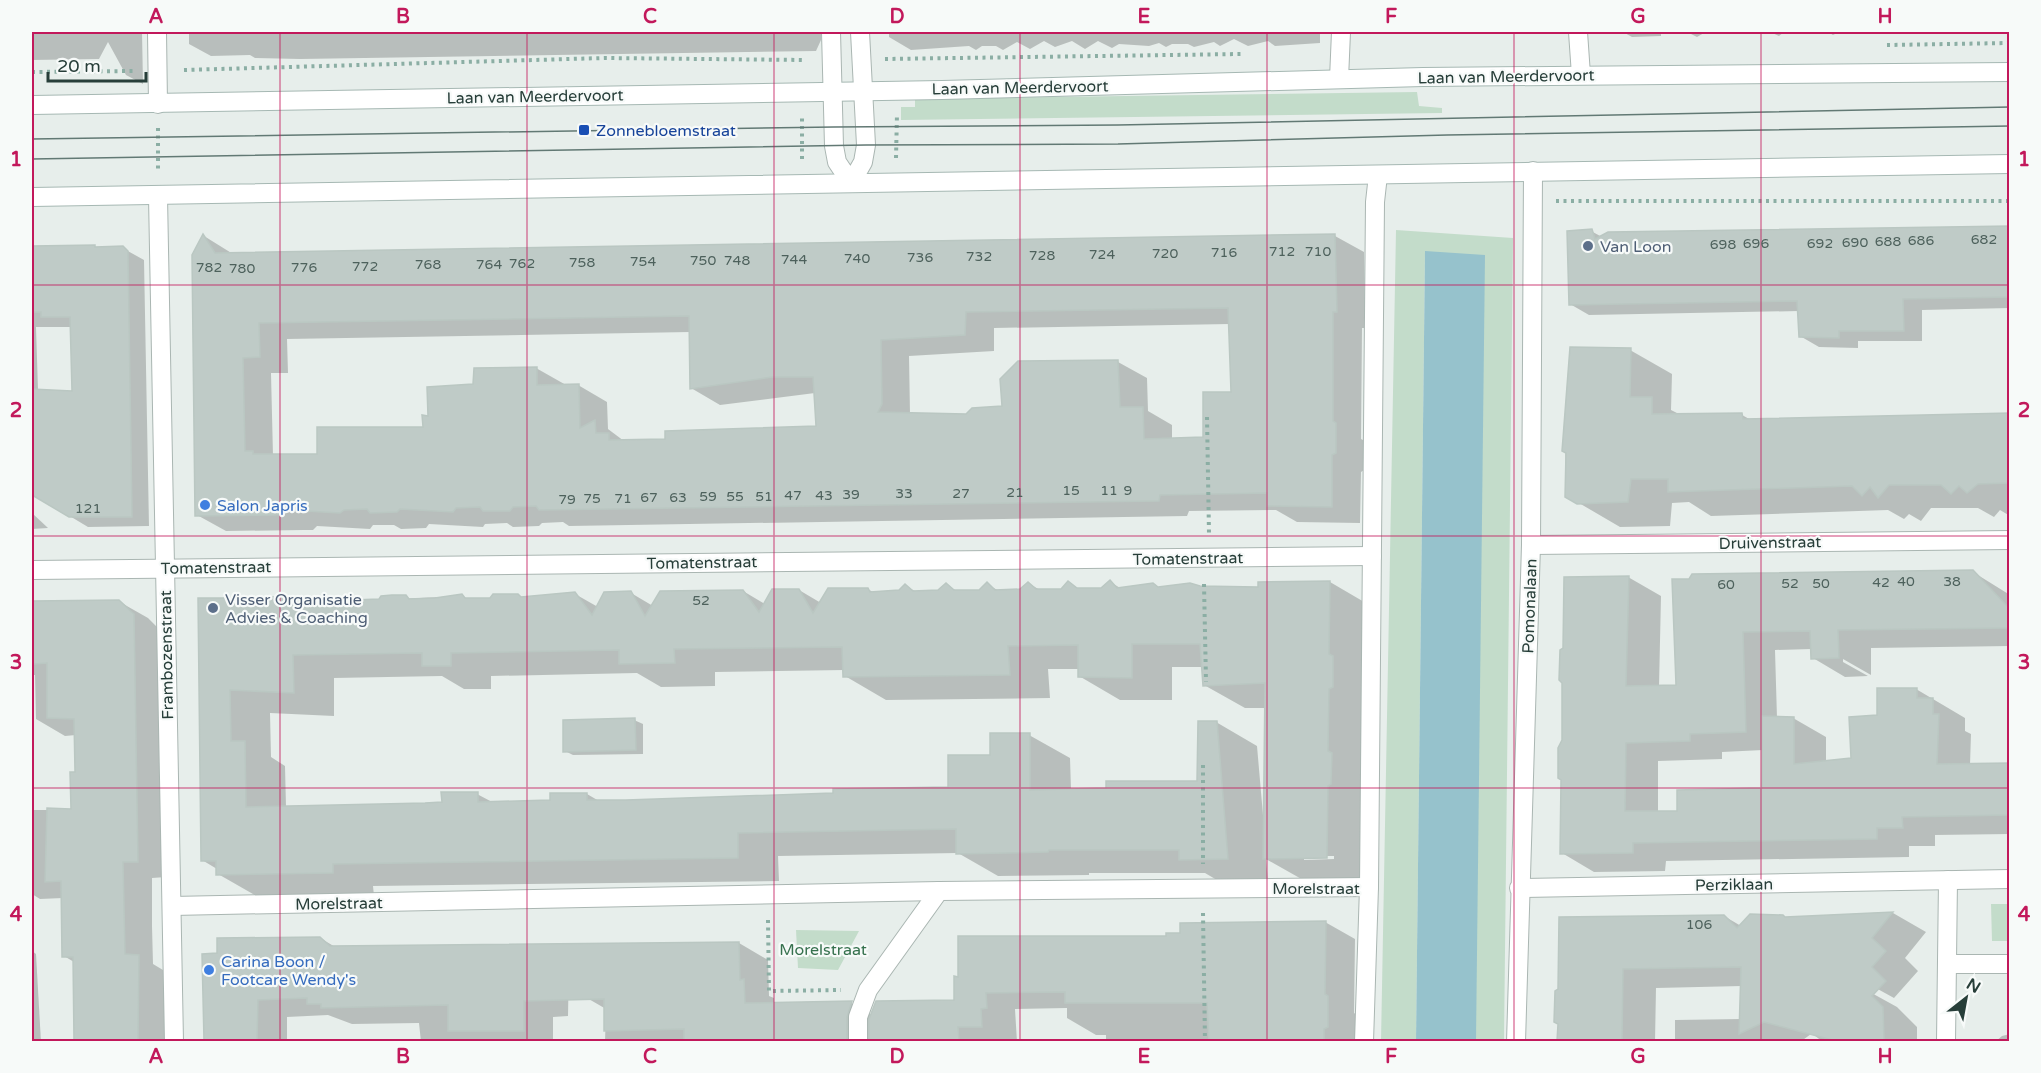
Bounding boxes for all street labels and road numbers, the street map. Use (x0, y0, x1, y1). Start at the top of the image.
street label: Laan van Meerdervoort (1417, 65, 1595, 89)
street label: Laan van Meerdervoort (931, 76, 1109, 100)
street label: Laan van Meerdervoort (446, 85, 624, 109)
street label: Druivenstraat (1719, 532, 1822, 554)
street label: Tomatenstraat (1133, 548, 1243, 570)
street label: Tomatenstraat (647, 552, 757, 574)
street label: Tomatenstraat (161, 557, 271, 579)
street label: Pomonalaan (1518, 558, 1542, 654)
street label: Frambozenstraat (156, 590, 178, 720)
street label: Perziklaan (1695, 874, 1773, 896)
street label: Morelstraat (1272, 879, 1360, 899)
street label: Morelstraat (295, 893, 383, 915)

